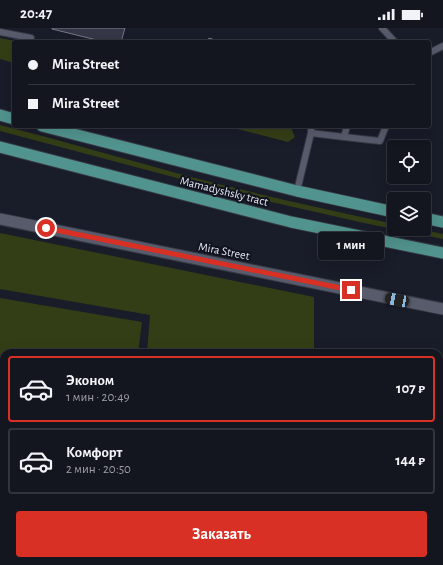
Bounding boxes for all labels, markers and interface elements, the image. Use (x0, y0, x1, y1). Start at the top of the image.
text: 20:47 (20, 6, 52, 21)
text: Mira Street (52, 57, 119, 72)
text: Mira Street (52, 96, 119, 111)
map controls (387, 140, 431, 236)
button: locate (387, 140, 431, 184)
street label: Mamadyshsky tract (178, 174, 270, 209)
button: layers (387, 192, 431, 236)
route start (37, 219, 55, 237)
callout: 1 мин (318, 232, 384, 260)
text: 1 мин (337, 239, 366, 252)
street label: Mira Street (197, 240, 251, 262)
route end (342, 281, 360, 299)
car (384, 292, 410, 308)
icon: car (18, 371, 54, 407)
text: Эконом (66, 373, 114, 388)
text: 107 ₽ (396, 381, 425, 396)
text: 1 мин · 20:49 (66, 391, 130, 404)
icon: car (18, 443, 54, 479)
text: Комфорт (66, 445, 122, 460)
text: 144 ₽ (395, 453, 425, 468)
text: 2 мин · 20:50 (66, 463, 131, 476)
button: Заказать (16, 511, 427, 557)

